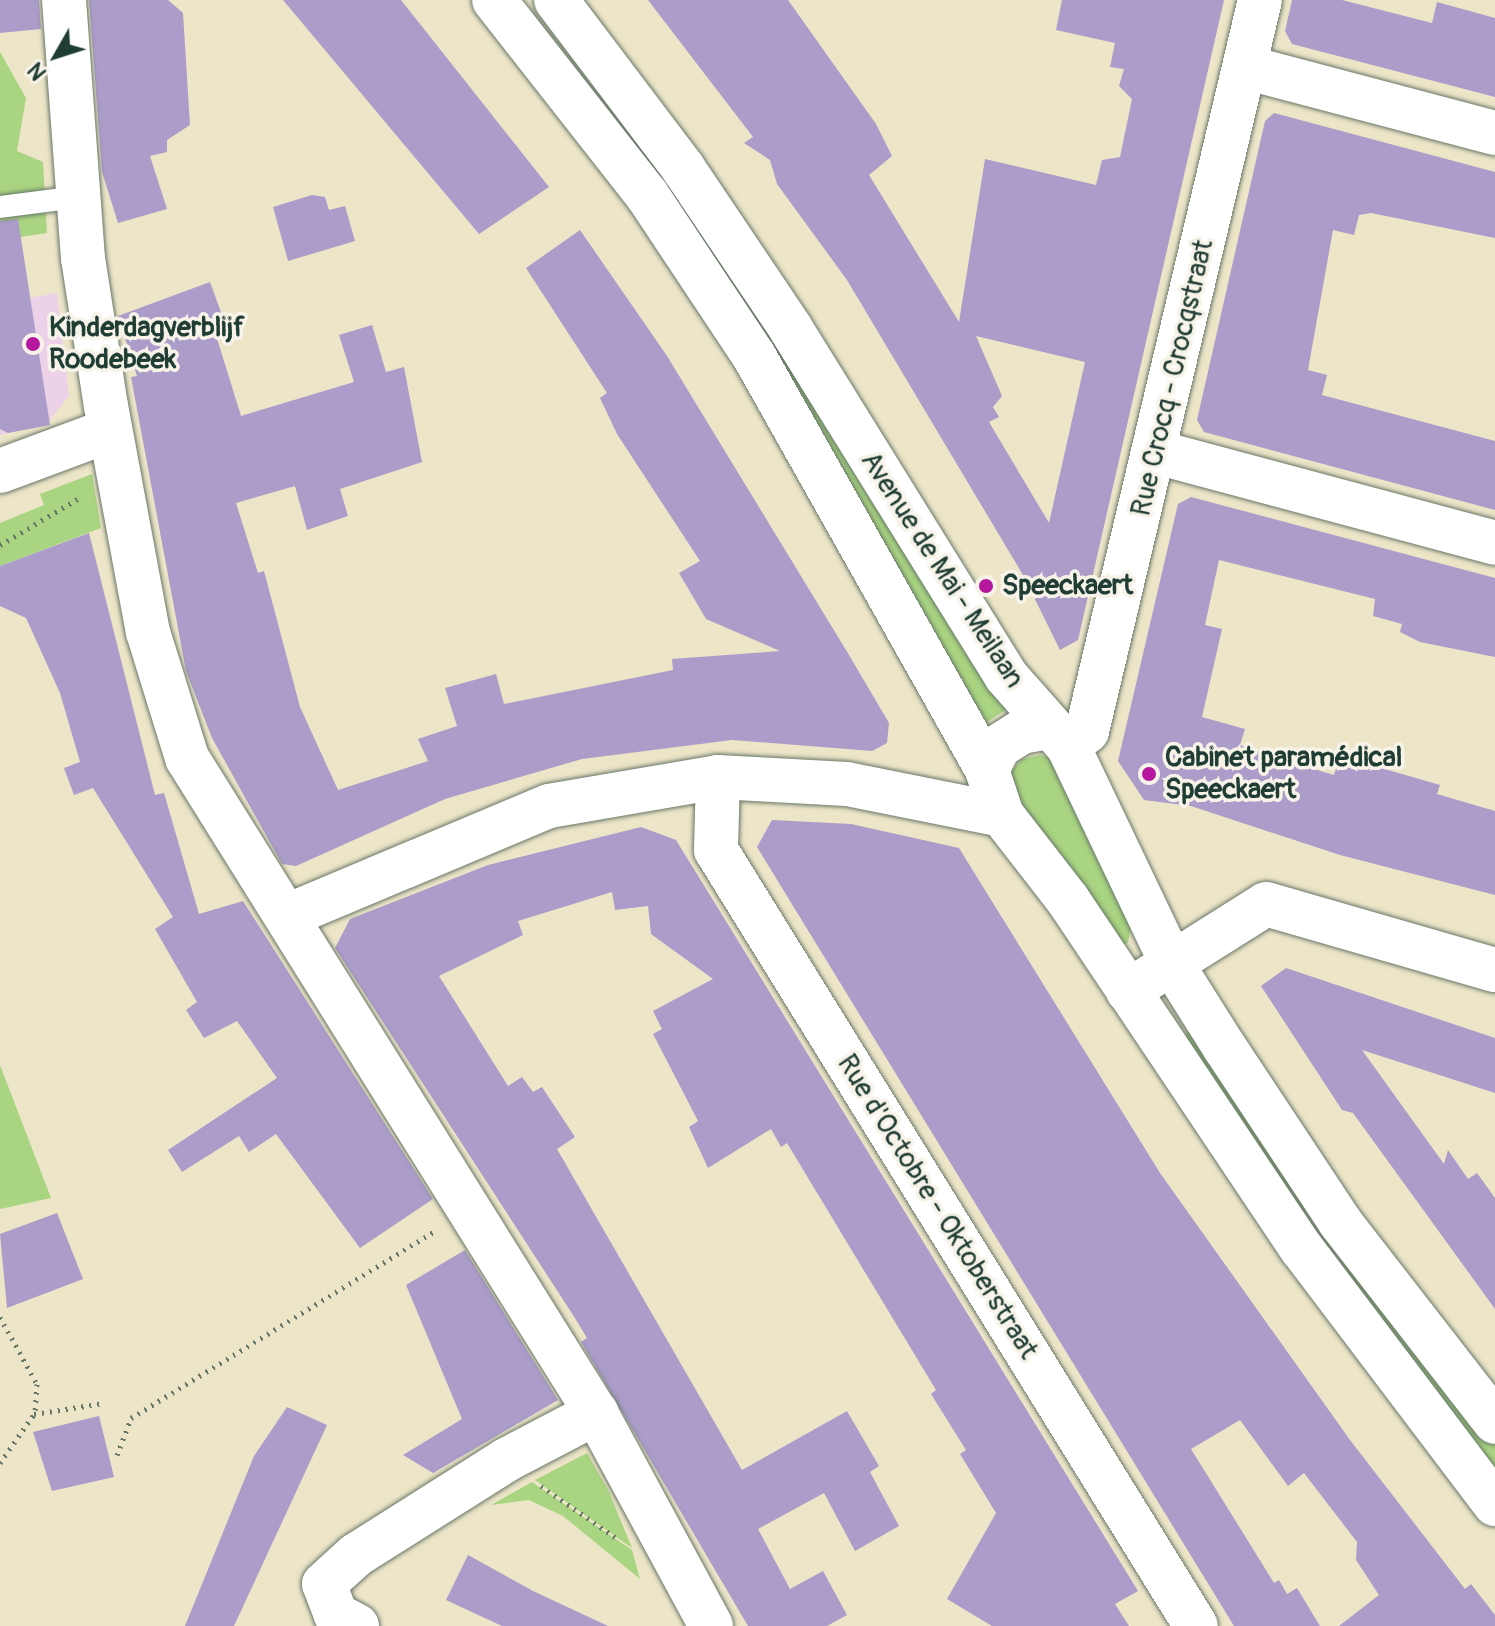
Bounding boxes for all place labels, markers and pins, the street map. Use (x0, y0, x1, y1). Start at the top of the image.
place label: Kinderdagverblijf Roodebeek (49, 311, 245, 377)
marker: Kinderdagverblijf Roodebeek (24, 335, 42, 353)
place label: Speeckaert (1002, 569, 1133, 603)
marker: Speeckaert (977, 577, 995, 595)
place label: Cabinet paramédical Speeckaert (1165, 741, 1402, 807)
marker: Cabinet paramédical Speeckaert (1140, 765, 1158, 783)

